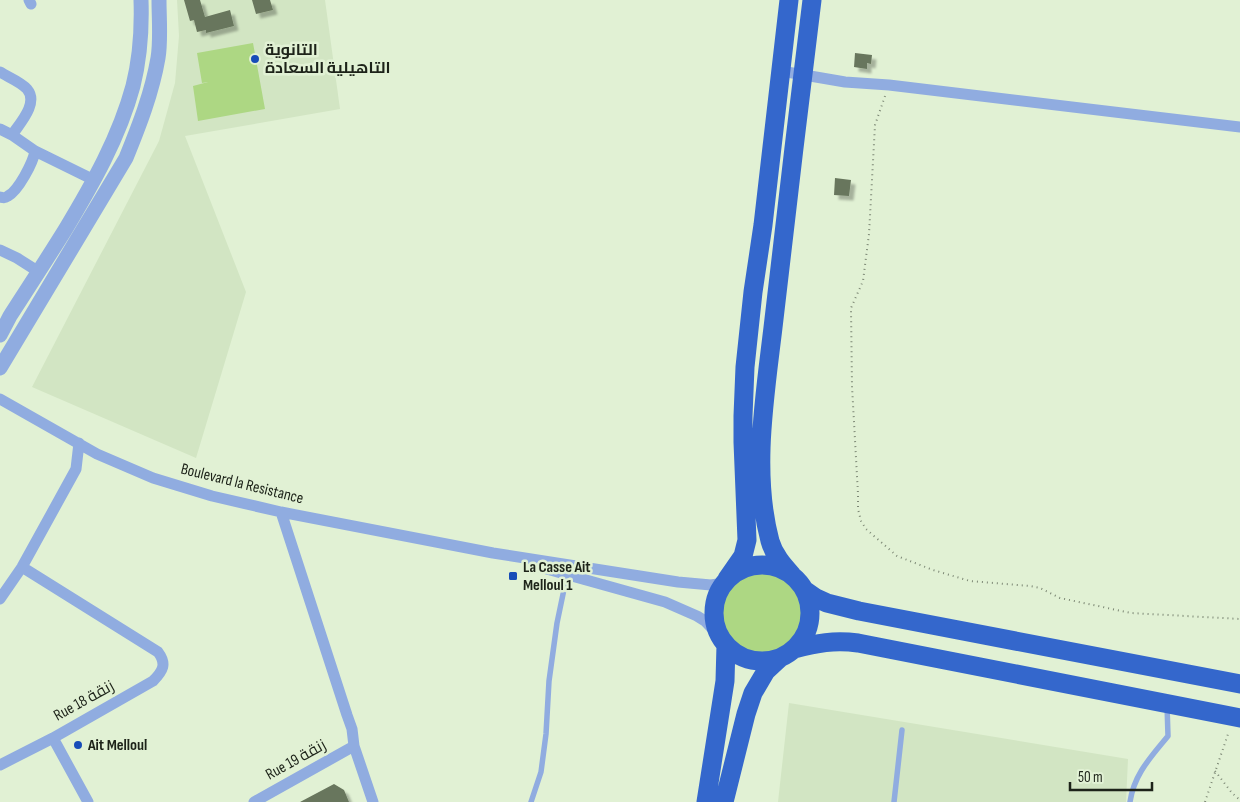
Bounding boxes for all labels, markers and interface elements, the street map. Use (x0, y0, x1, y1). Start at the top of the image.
place label: التانوية التاهيلية السعادة (265, 41, 391, 78)
marker: التانوية التاهيلية السعادة (249, 53, 261, 65)
street label: Boulevard la Resistance (179, 460, 305, 508)
place label: La Casse Ait Melloul 1 (523, 558, 591, 595)
marker: La Casse Ait Melloul 1 (507, 570, 519, 582)
street label: Rue 18 زنقة (50, 677, 118, 725)
place label: Ait Melloul (87, 736, 147, 755)
street label: Rue 19 زنقة (262, 736, 330, 784)
marker: Ait Melloul (72, 739, 84, 751)
scale bar (1070, 760, 1152, 792)
text: 50 m (1078, 768, 1103, 787)

